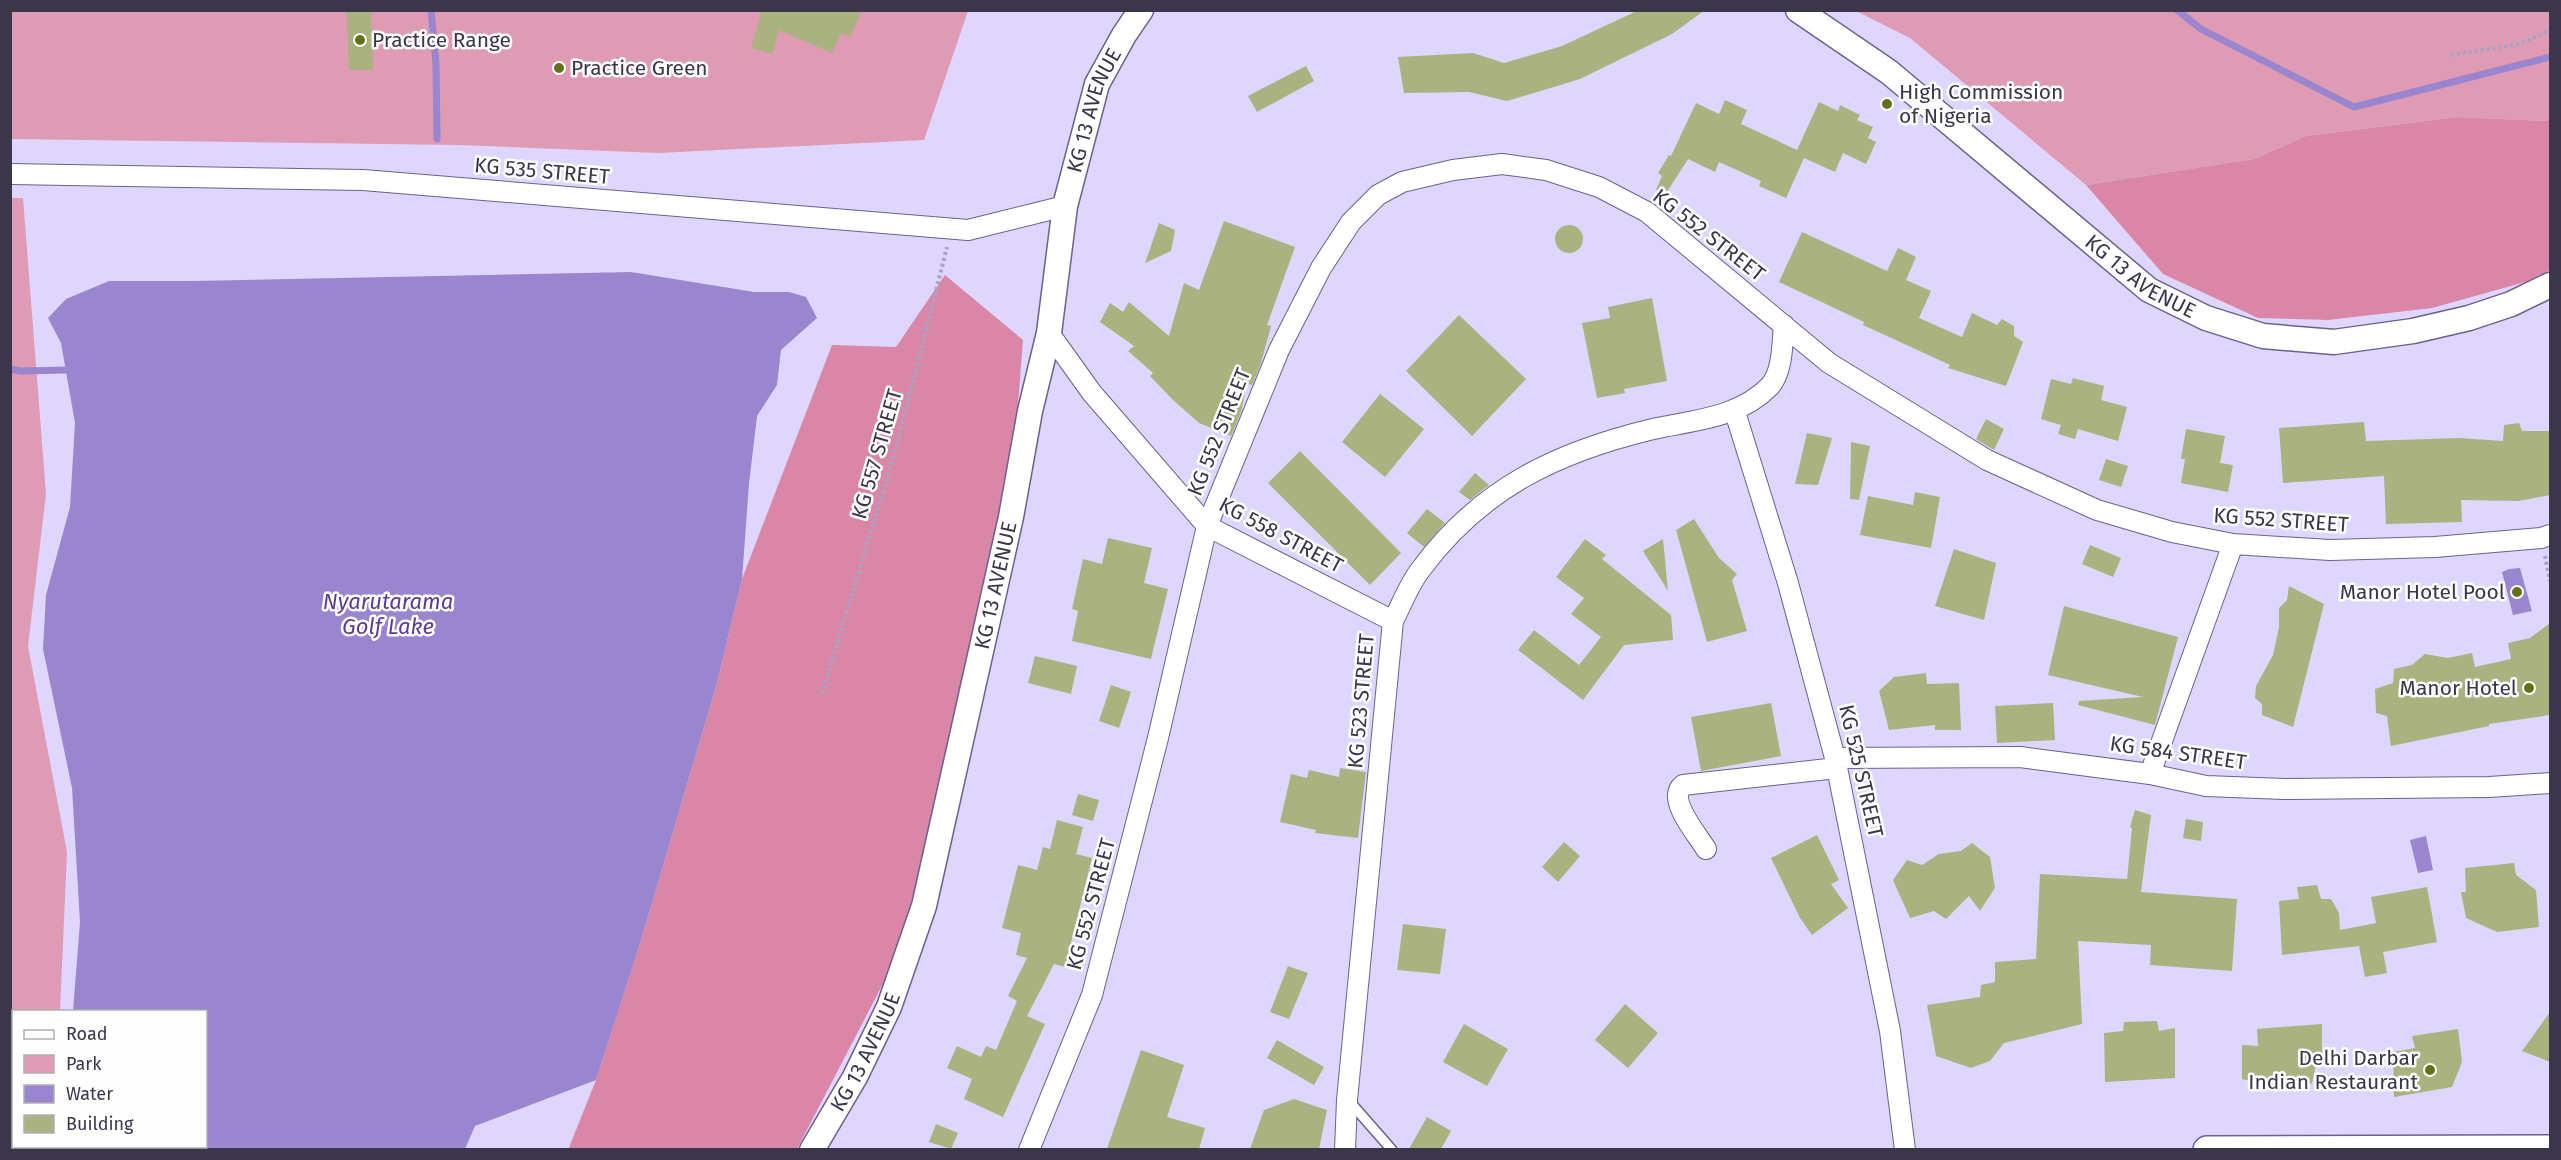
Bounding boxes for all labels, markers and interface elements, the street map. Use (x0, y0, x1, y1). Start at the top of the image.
place label: Practice Range (372, 27, 511, 53)
marker: Practice Range (353, 33, 367, 47)
street label: KG 13 AVENUE (1061, 44, 1127, 176)
place label: Practice Green (571, 55, 708, 81)
marker: Practice Green (552, 61, 566, 75)
place label: High Commission of Nigeria (1899, 79, 2063, 129)
marker: High Commission of Nigeria (1880, 97, 1894, 111)
street label: KG 535 STREET (473, 152, 611, 190)
street label: KG 552 STREET (1648, 183, 1770, 287)
street label: KG 13 AVENUE (2080, 229, 2200, 324)
street label: KG 552 STREET (1182, 364, 1256, 500)
street label: KG 557 STREET (846, 386, 908, 522)
street label: KG 558 STREET (1214, 491, 1348, 579)
street label: KG 552 STREET (2213, 502, 2350, 538)
street label: KG 13 AVENUE (969, 519, 1023, 652)
place label: Manor Hotel Pool (2340, 579, 2505, 605)
marker: Manor Hotel Pool (2510, 585, 2524, 599)
water label: Nyarutarama Golf Lake (323, 588, 453, 640)
street label: KG 523 STREET (1342, 632, 1380, 770)
place label: Manor Hotel (2400, 675, 2517, 701)
marker: Manor Hotel (2522, 681, 2536, 695)
street label: KG 525 STREET (1833, 702, 1889, 840)
street label: KG 584 STREET (2108, 731, 2248, 775)
street label: KG 552 STREET (1061, 835, 1121, 973)
street label: KG 13 AVENUE (825, 989, 906, 1116)
legend (12, 1010, 207, 1148)
text: Road (66, 1023, 108, 1045)
place label: Delhi Darbar Indian Restaurant (2248, 1045, 2418, 1095)
text: Park (66, 1053, 102, 1075)
marker: Delhi Darbar Indian Restaurant (2423, 1063, 2437, 1077)
text: Water (66, 1083, 113, 1105)
text: Building (66, 1113, 134, 1135)

